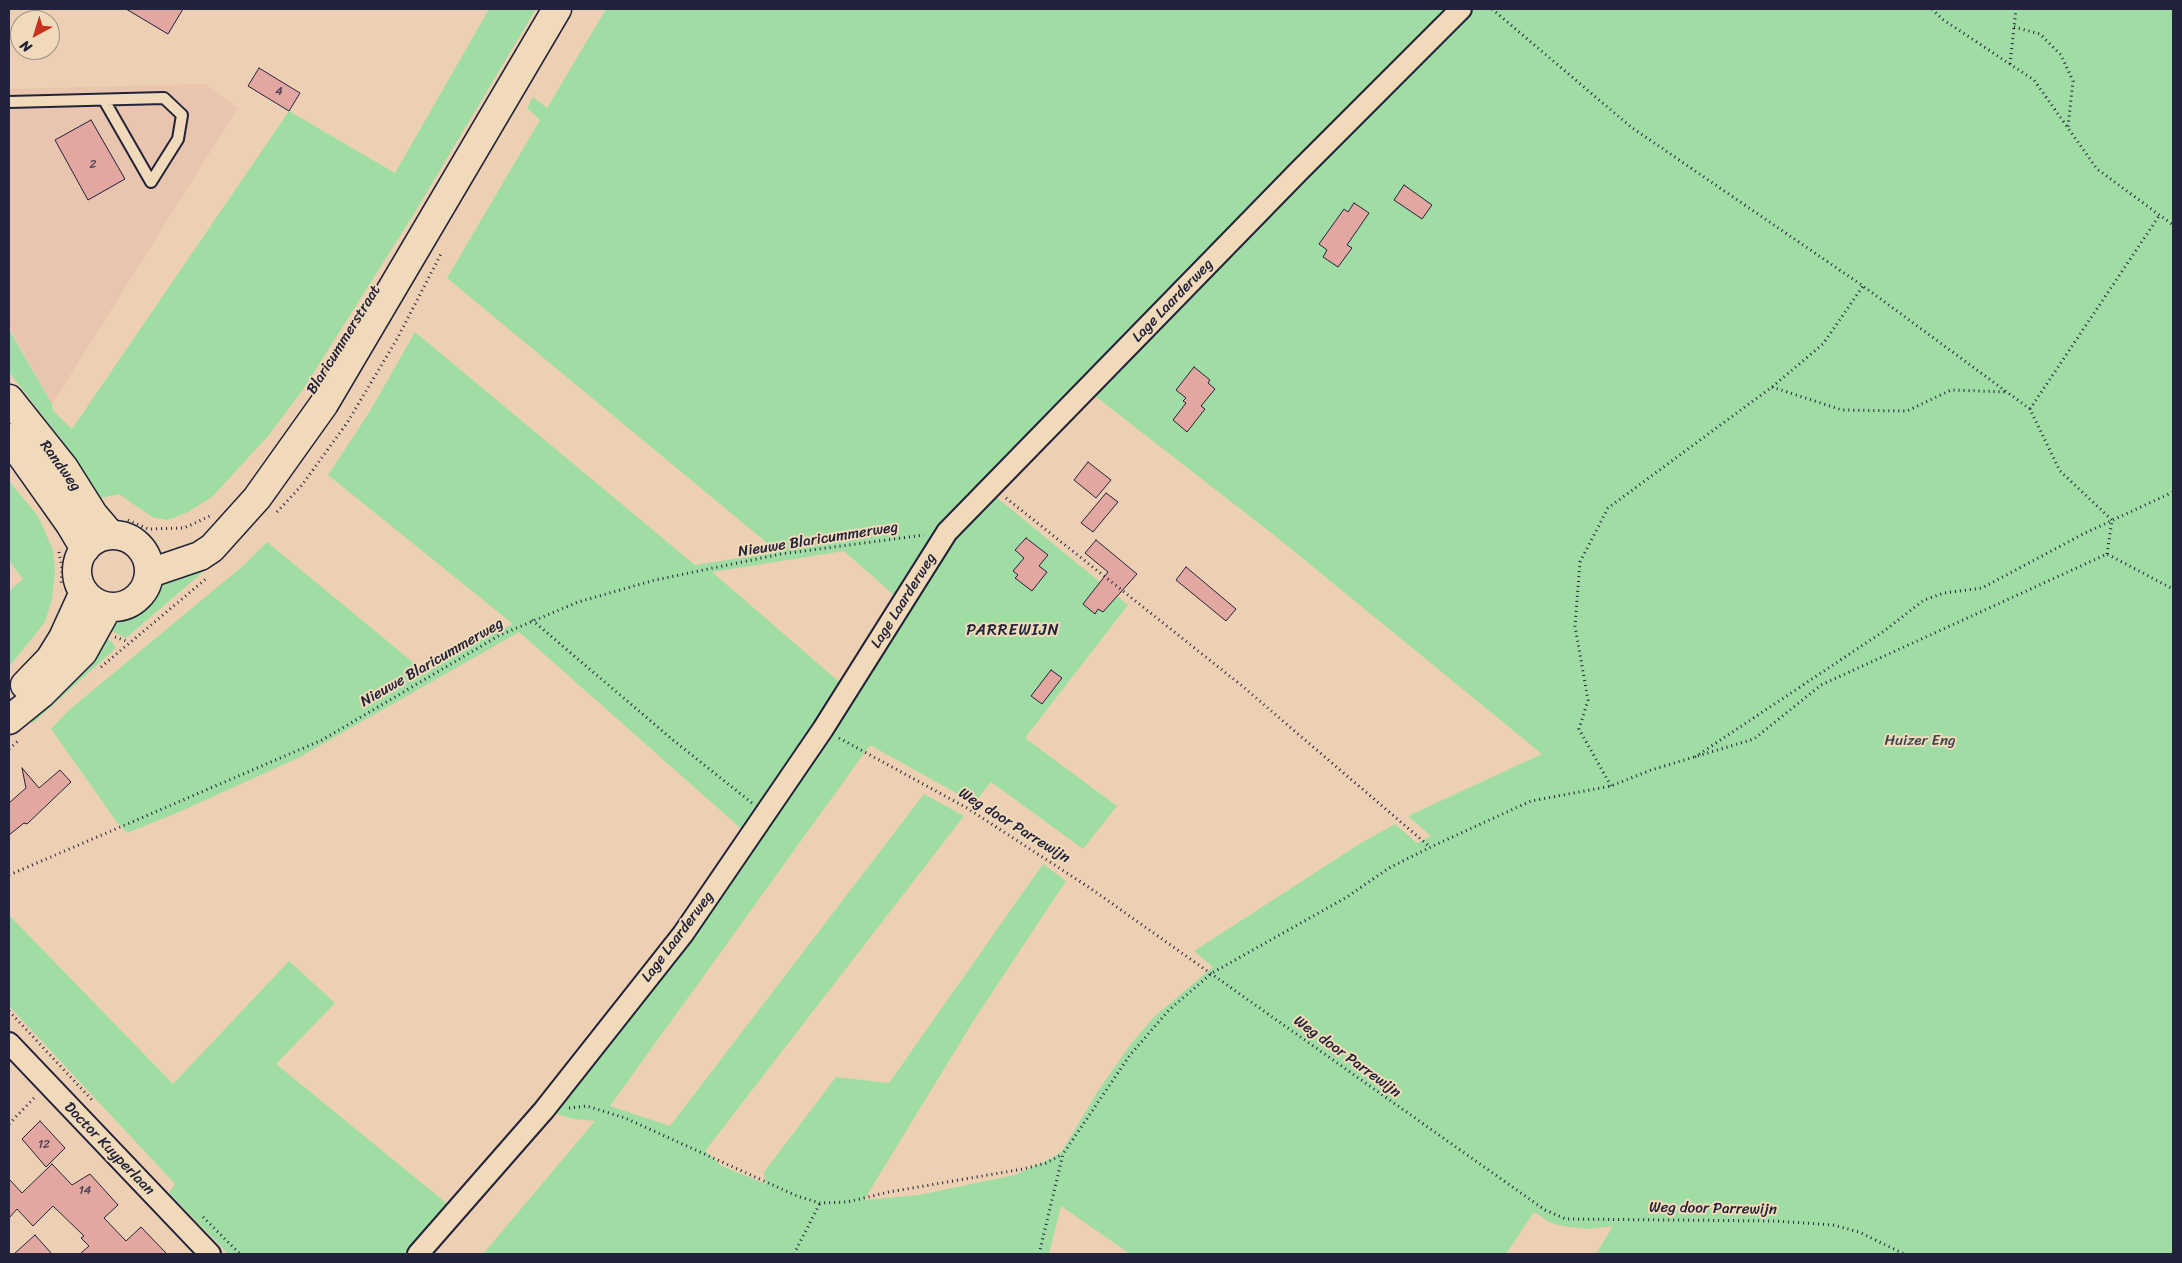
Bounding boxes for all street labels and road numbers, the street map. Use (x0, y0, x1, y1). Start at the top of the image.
street label: Lage Laarderweg (1129, 256, 1217, 346)
street label: Blaricummerstraat (303, 282, 385, 398)
street label: Randweg (36, 437, 84, 495)
street label: Nieuwe Blaricummerweg (737, 518, 899, 562)
street label: Lage Laarderweg (868, 550, 940, 652)
street label: Nieuwe Blaricummerweg (357, 615, 507, 711)
street label: Weg door Parrewijn (955, 784, 1073, 868)
street label: Lage Laarderweg (638, 888, 718, 986)
street label: Weg door Parrewijn (1290, 1012, 1404, 1102)
street label: Doctor Kuyperlaan (60, 1099, 158, 1199)
street label: Weg door Parrewijn (1649, 1199, 1777, 1219)

